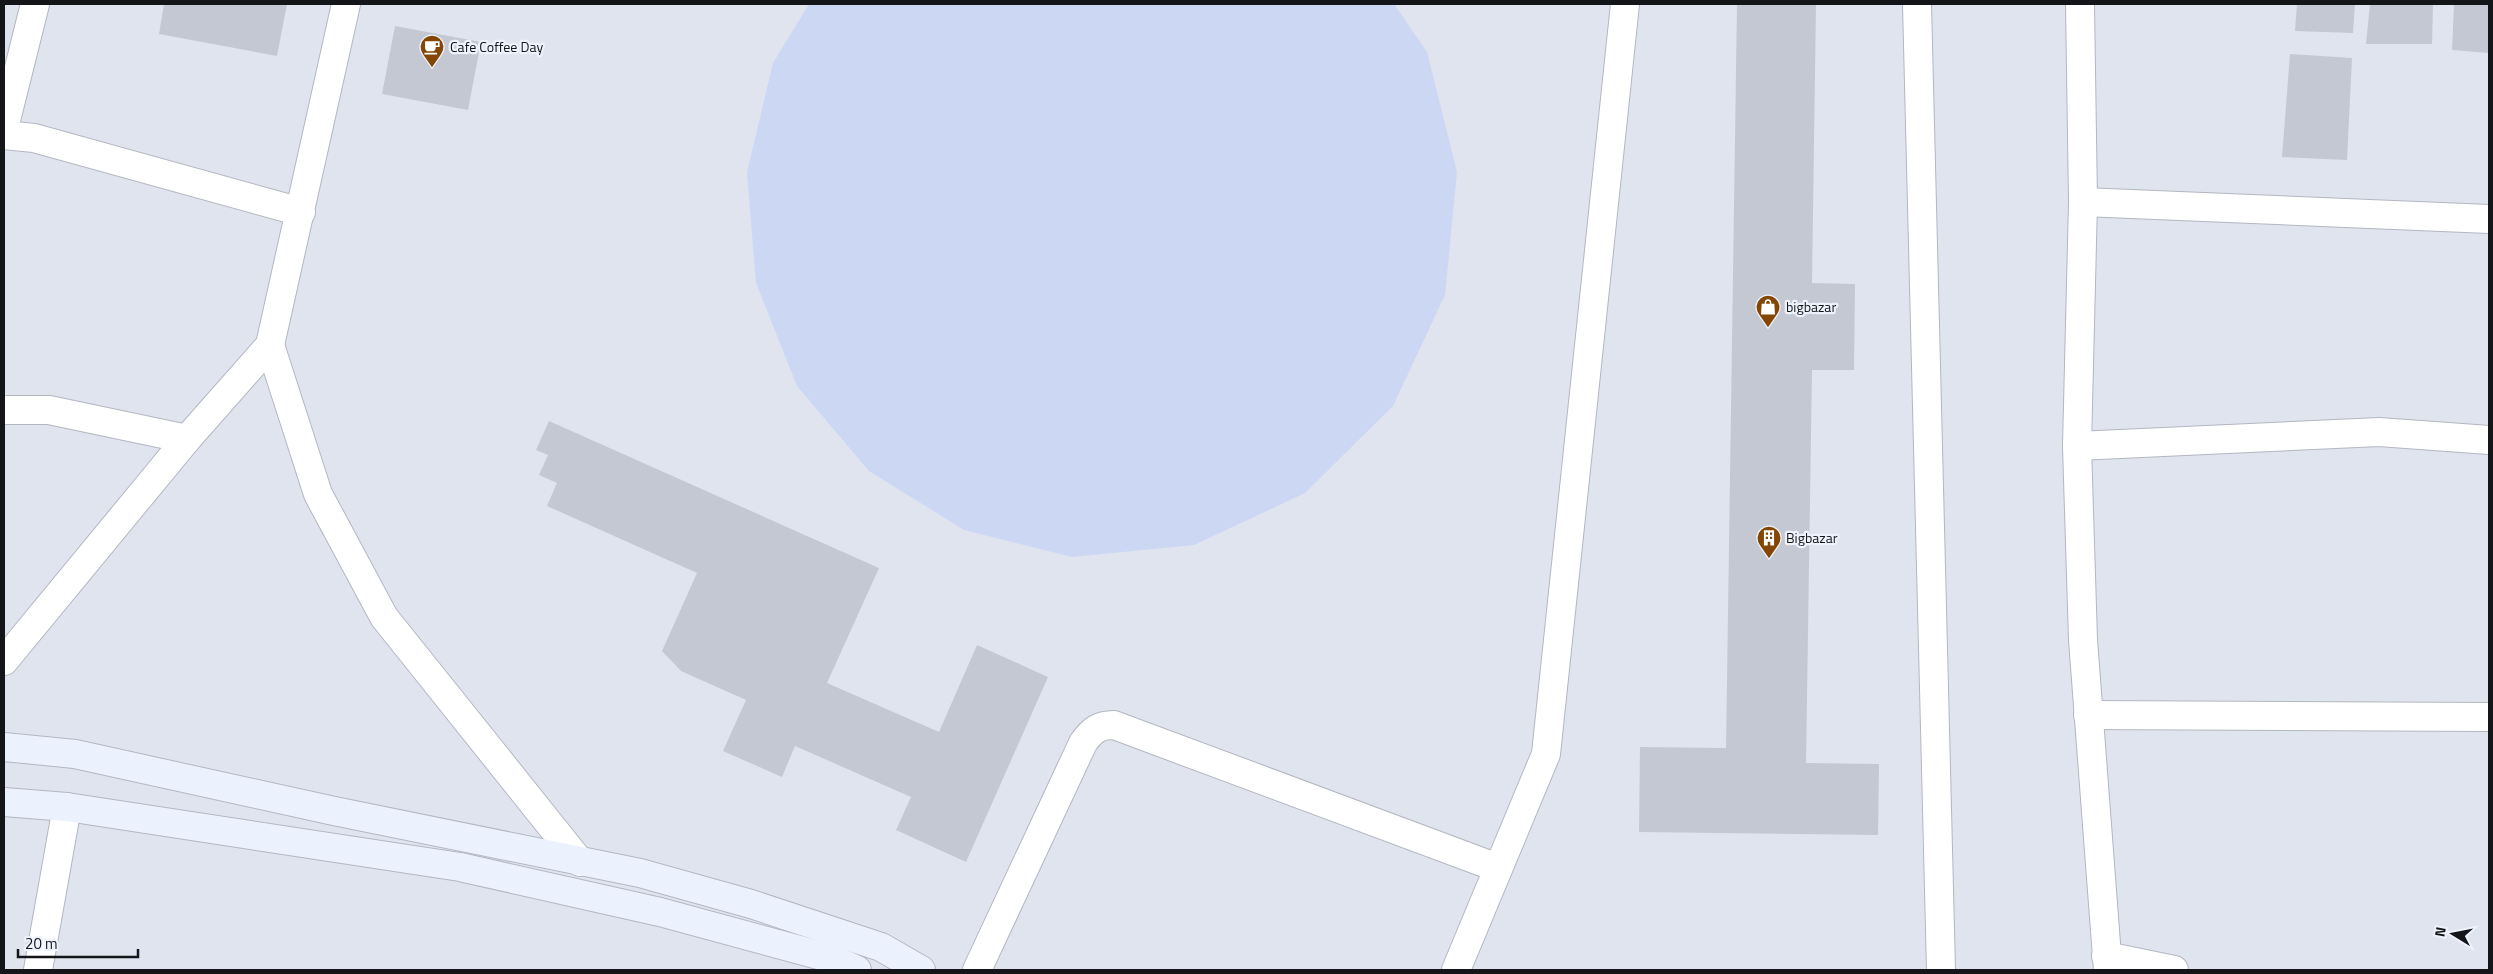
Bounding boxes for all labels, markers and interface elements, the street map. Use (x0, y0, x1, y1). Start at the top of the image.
cafe icon: Cafe Coffee Day (419, 34, 445, 68)
place label: Cafe Coffee Day (450, 36, 543, 57)
shop icon: bigbazar (1755, 294, 1781, 328)
place label: bigbazar (1786, 296, 1836, 317)
building icon: Bigbazar (1756, 525, 1782, 559)
place label: Bigbazar (1786, 527, 1838, 548)
north arrow (2428, 909, 2478, 959)
text: N (2429, 925, 2451, 938)
scale bar (18, 926, 138, 958)
text: 20 m (25, 932, 58, 955)

